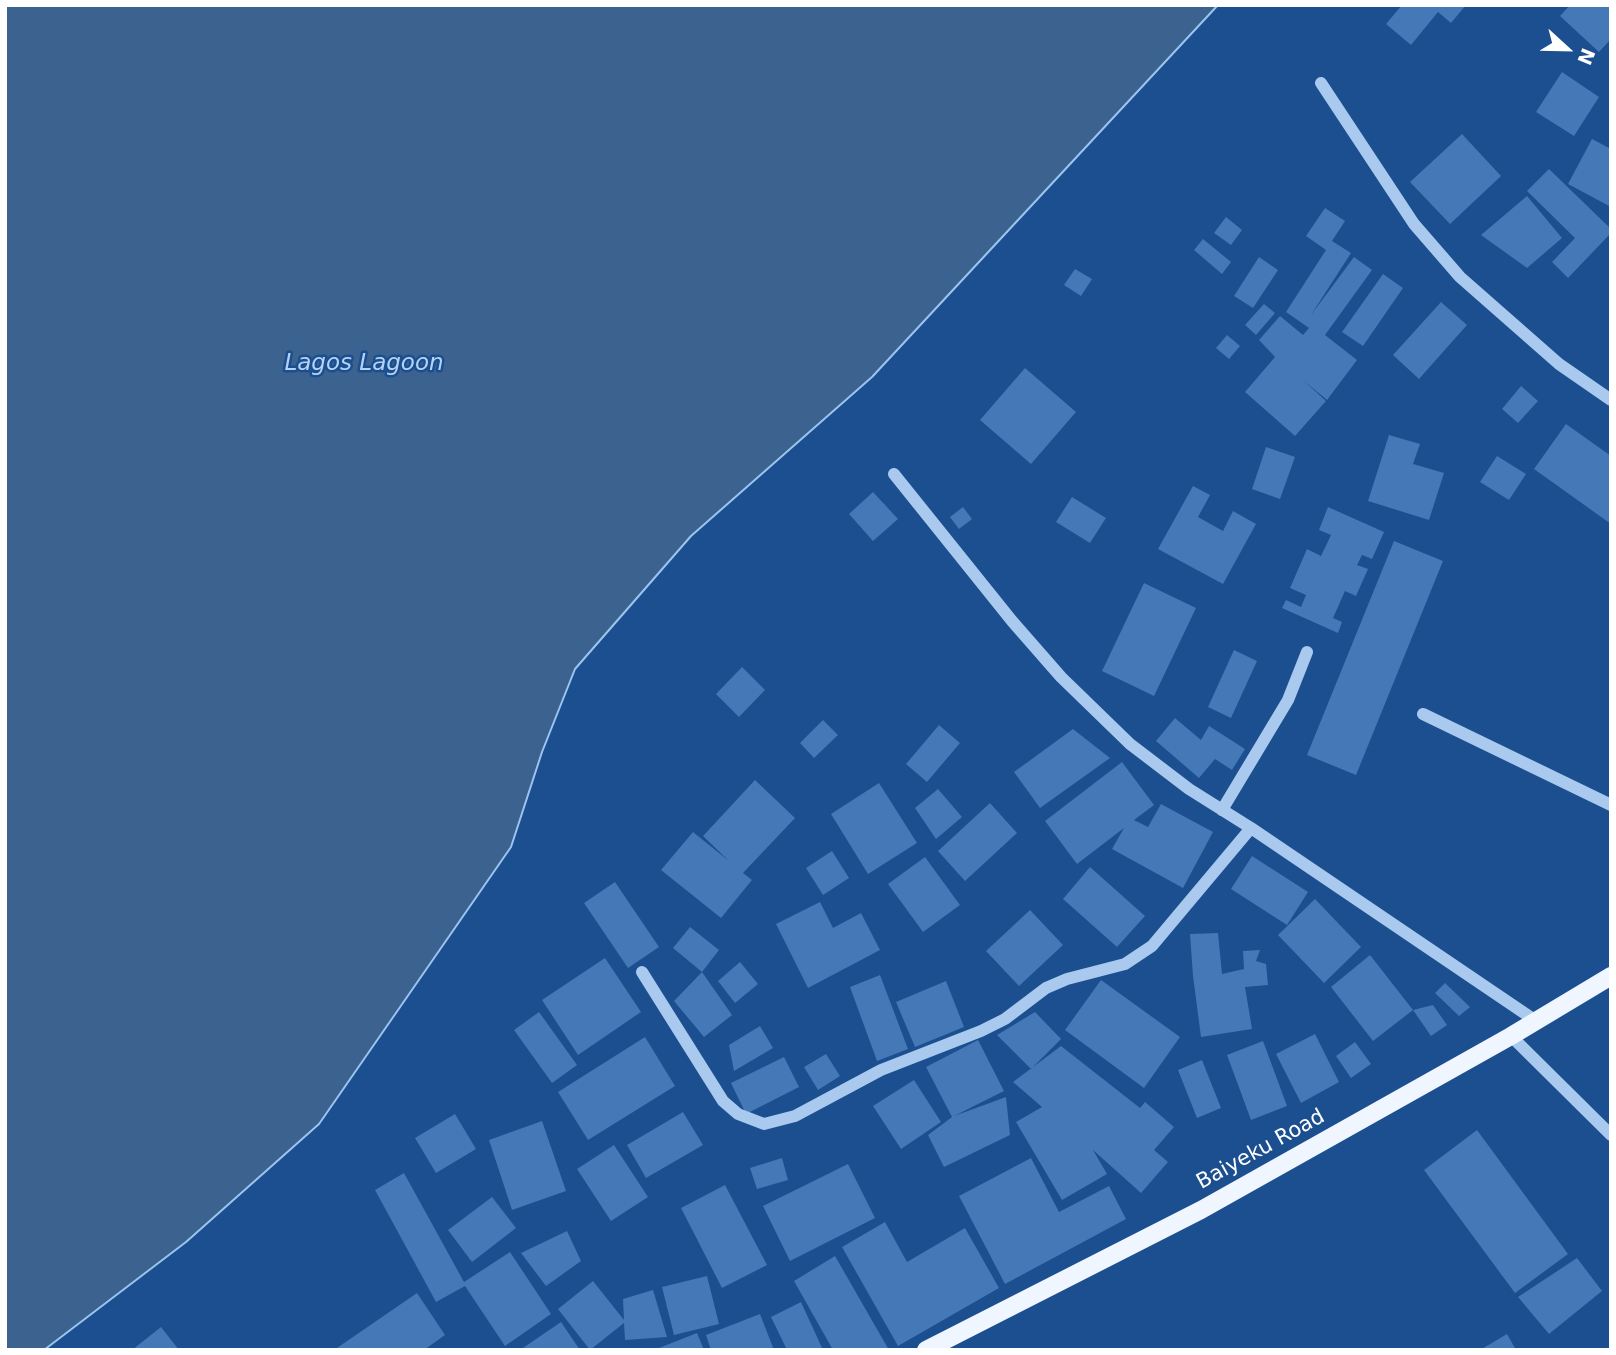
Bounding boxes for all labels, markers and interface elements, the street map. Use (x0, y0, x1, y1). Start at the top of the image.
north arrow (1532, 14, 1602, 84)
text: N (1573, 45, 1600, 68)
water label: Lagos Lagoon (284, 350, 444, 378)
street label: Baiyeku Road (1193, 1104, 1329, 1196)

